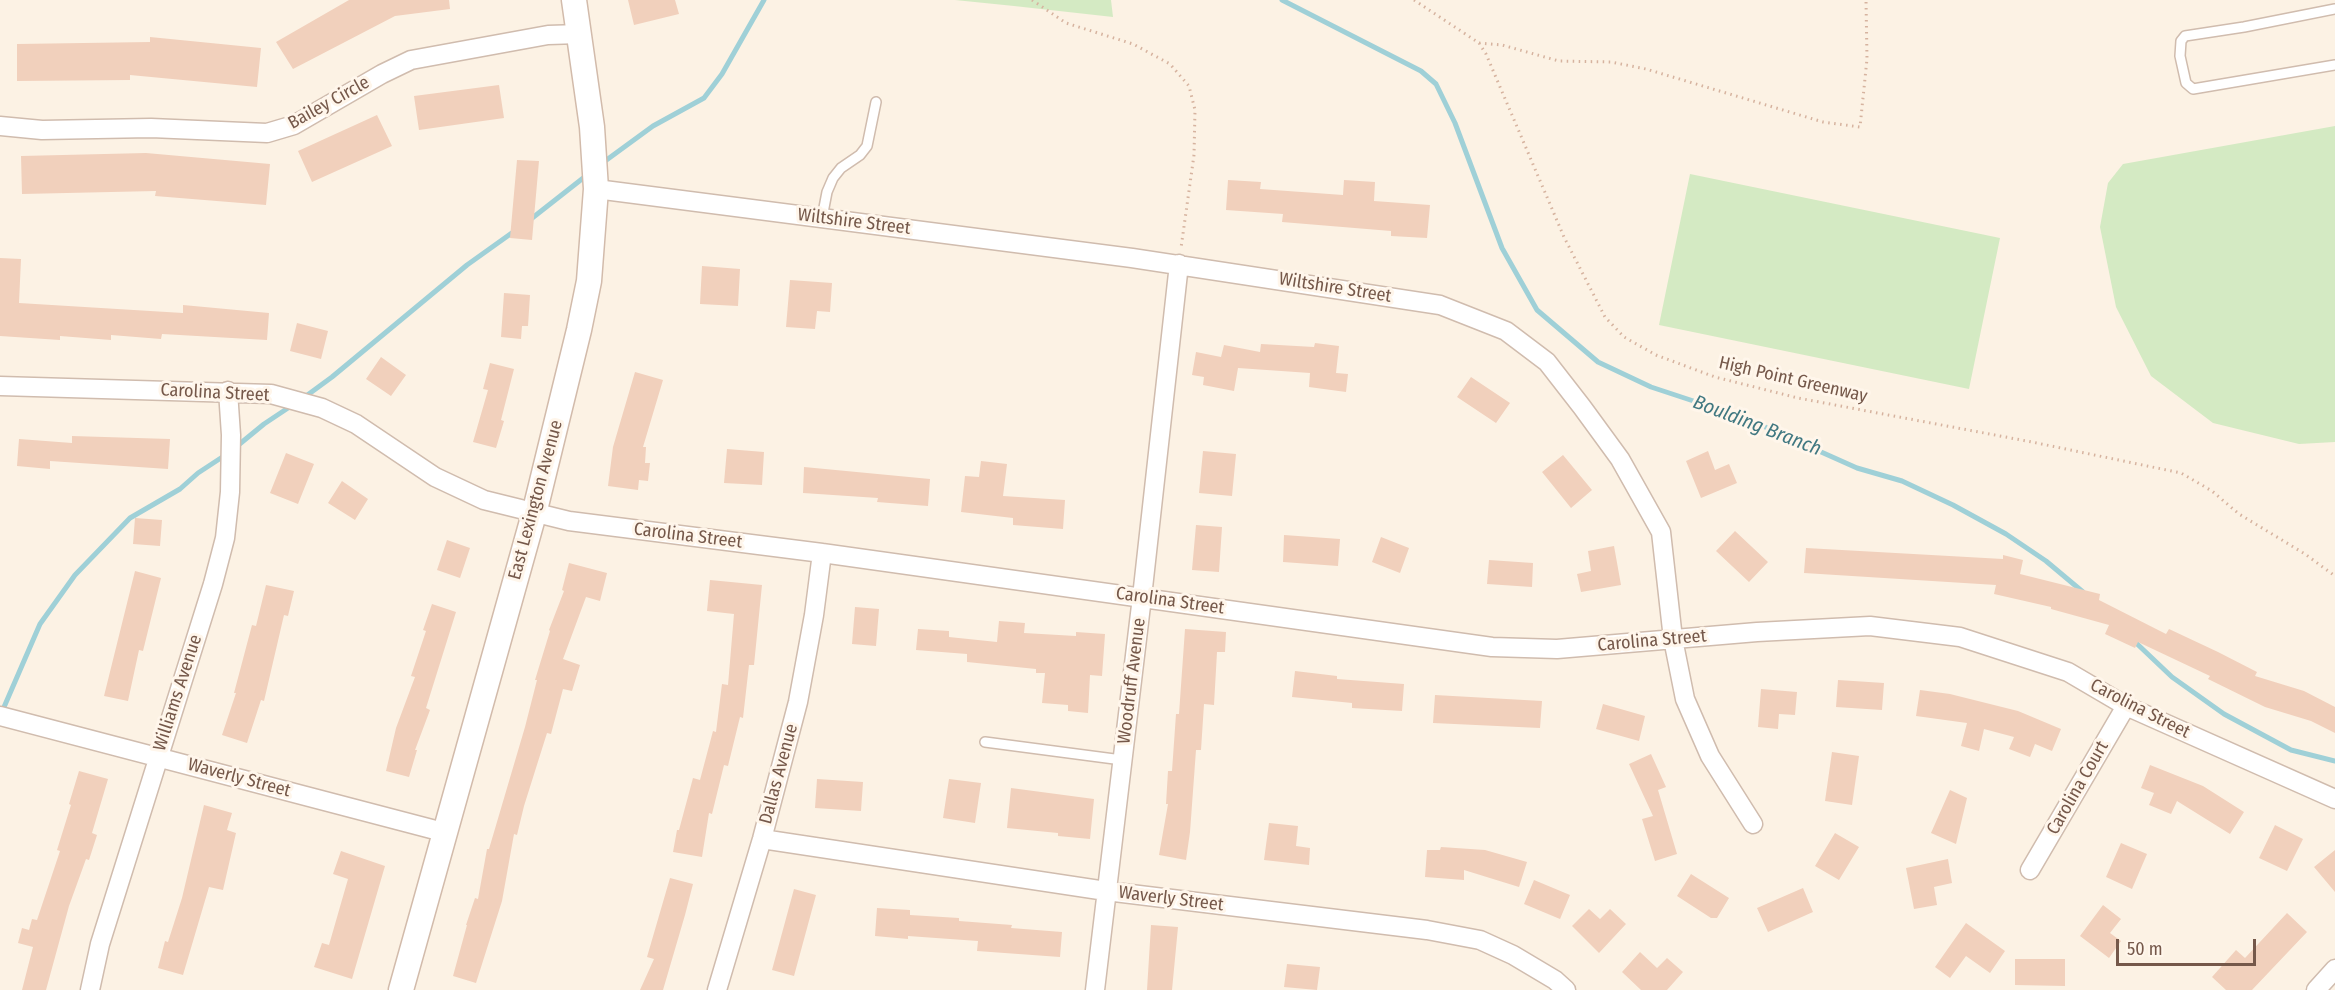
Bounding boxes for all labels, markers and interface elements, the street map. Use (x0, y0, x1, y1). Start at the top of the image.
street label: Bailey Circle (285, 72, 373, 134)
street label: Wiltshire Street (796, 204, 912, 240)
street label: Wiltshire Street (1277, 268, 1393, 308)
street label: High Point Greenway (1717, 352, 1869, 408)
street label: Carolina Street (160, 379, 270, 407)
water label: Boulding Branch (1690, 391, 1824, 461)
street label: East Lexington Avenue (504, 418, 568, 582)
street label: Carolina Street (633, 519, 743, 553)
street label: Carolina Street (1114, 583, 1226, 619)
street label: Woodruff Avenue (1114, 617, 1150, 745)
street label: Carolina Street (1597, 625, 1707, 657)
street label: Williams Avenue (149, 632, 207, 754)
street label: Carolina Street (2086, 675, 2194, 743)
street label: Dallas Avenue (755, 721, 803, 827)
street label: Carolina Court (2042, 737, 2114, 839)
street label: Waverly Street (185, 754, 293, 802)
street label: Waverly Street (1117, 882, 1225, 916)
scale bar (2119, 927, 2258, 965)
text: 50 m (2127, 938, 2163, 960)

